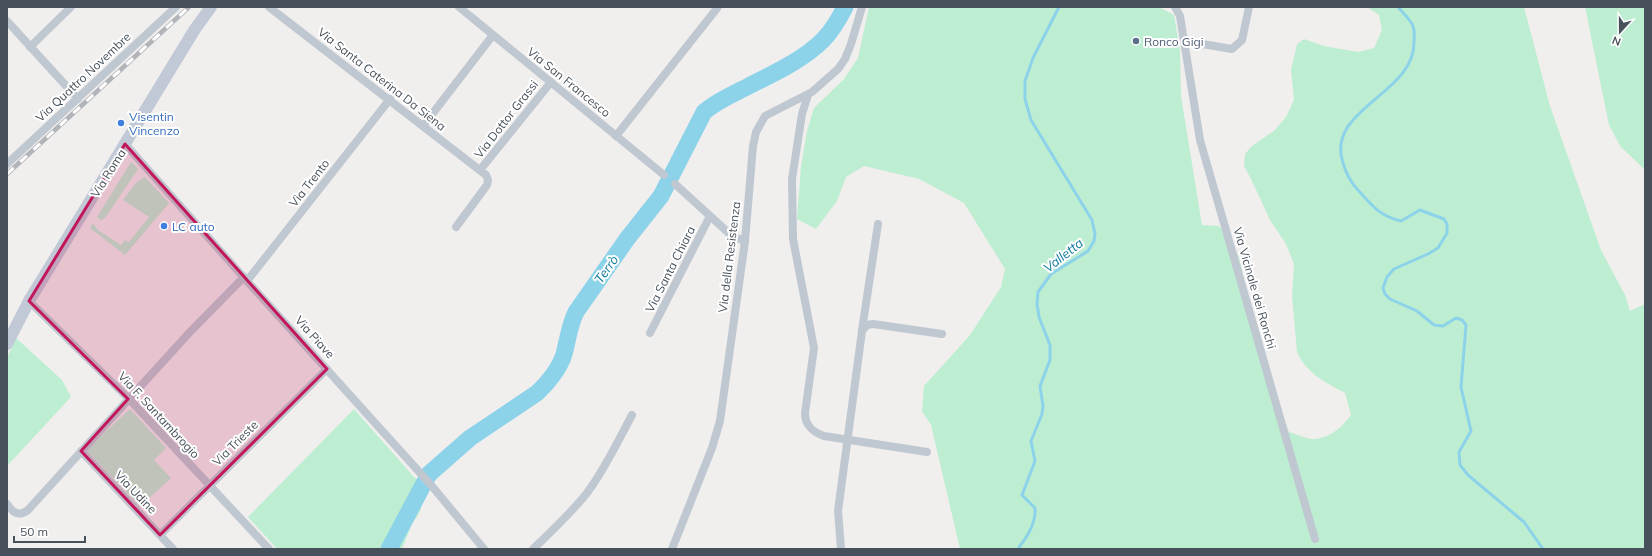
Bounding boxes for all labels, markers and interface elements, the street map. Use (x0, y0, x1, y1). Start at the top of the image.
north arrow (1600, 12, 1640, 52)
street label: Via Santa Caterina Da Siena (315, 24, 449, 134)
street label: Via Quattro Novembre (32, 29, 134, 125)
text: N (1610, 33, 1623, 49)
place label: Ronco Gigi (1144, 34, 1204, 49)
marker: Ronco Gigi (1131, 36, 1141, 46)
street label: Via San Francesco (524, 44, 614, 120)
street label: Via Dottor Grassi (471, 77, 541, 161)
place label: Visentin Vincenzo (129, 109, 180, 138)
marker: Visentin Vincenzo (116, 118, 126, 128)
street label: Via Roma (87, 146, 129, 200)
street label: Via Trento (286, 156, 332, 210)
street label: Via della Resistenza (715, 201, 743, 313)
place label: LC auto (172, 219, 215, 234)
marker: LC auto (159, 221, 169, 231)
street label: Via Santa Chiara (642, 223, 698, 315)
street label: Via Vicinale dei Ronchi (1230, 225, 1280, 351)
water label: Valletta (1040, 234, 1086, 276)
water label: Terrò (591, 252, 621, 286)
street label: Via Piave (292, 313, 338, 361)
street label: Via F. Santambrogio (115, 369, 203, 461)
street label: Via Trieste (209, 417, 261, 469)
street label: Via Udine (112, 467, 160, 517)
scale bar (14, 518, 85, 544)
text: 50 m (20, 524, 48, 539)

